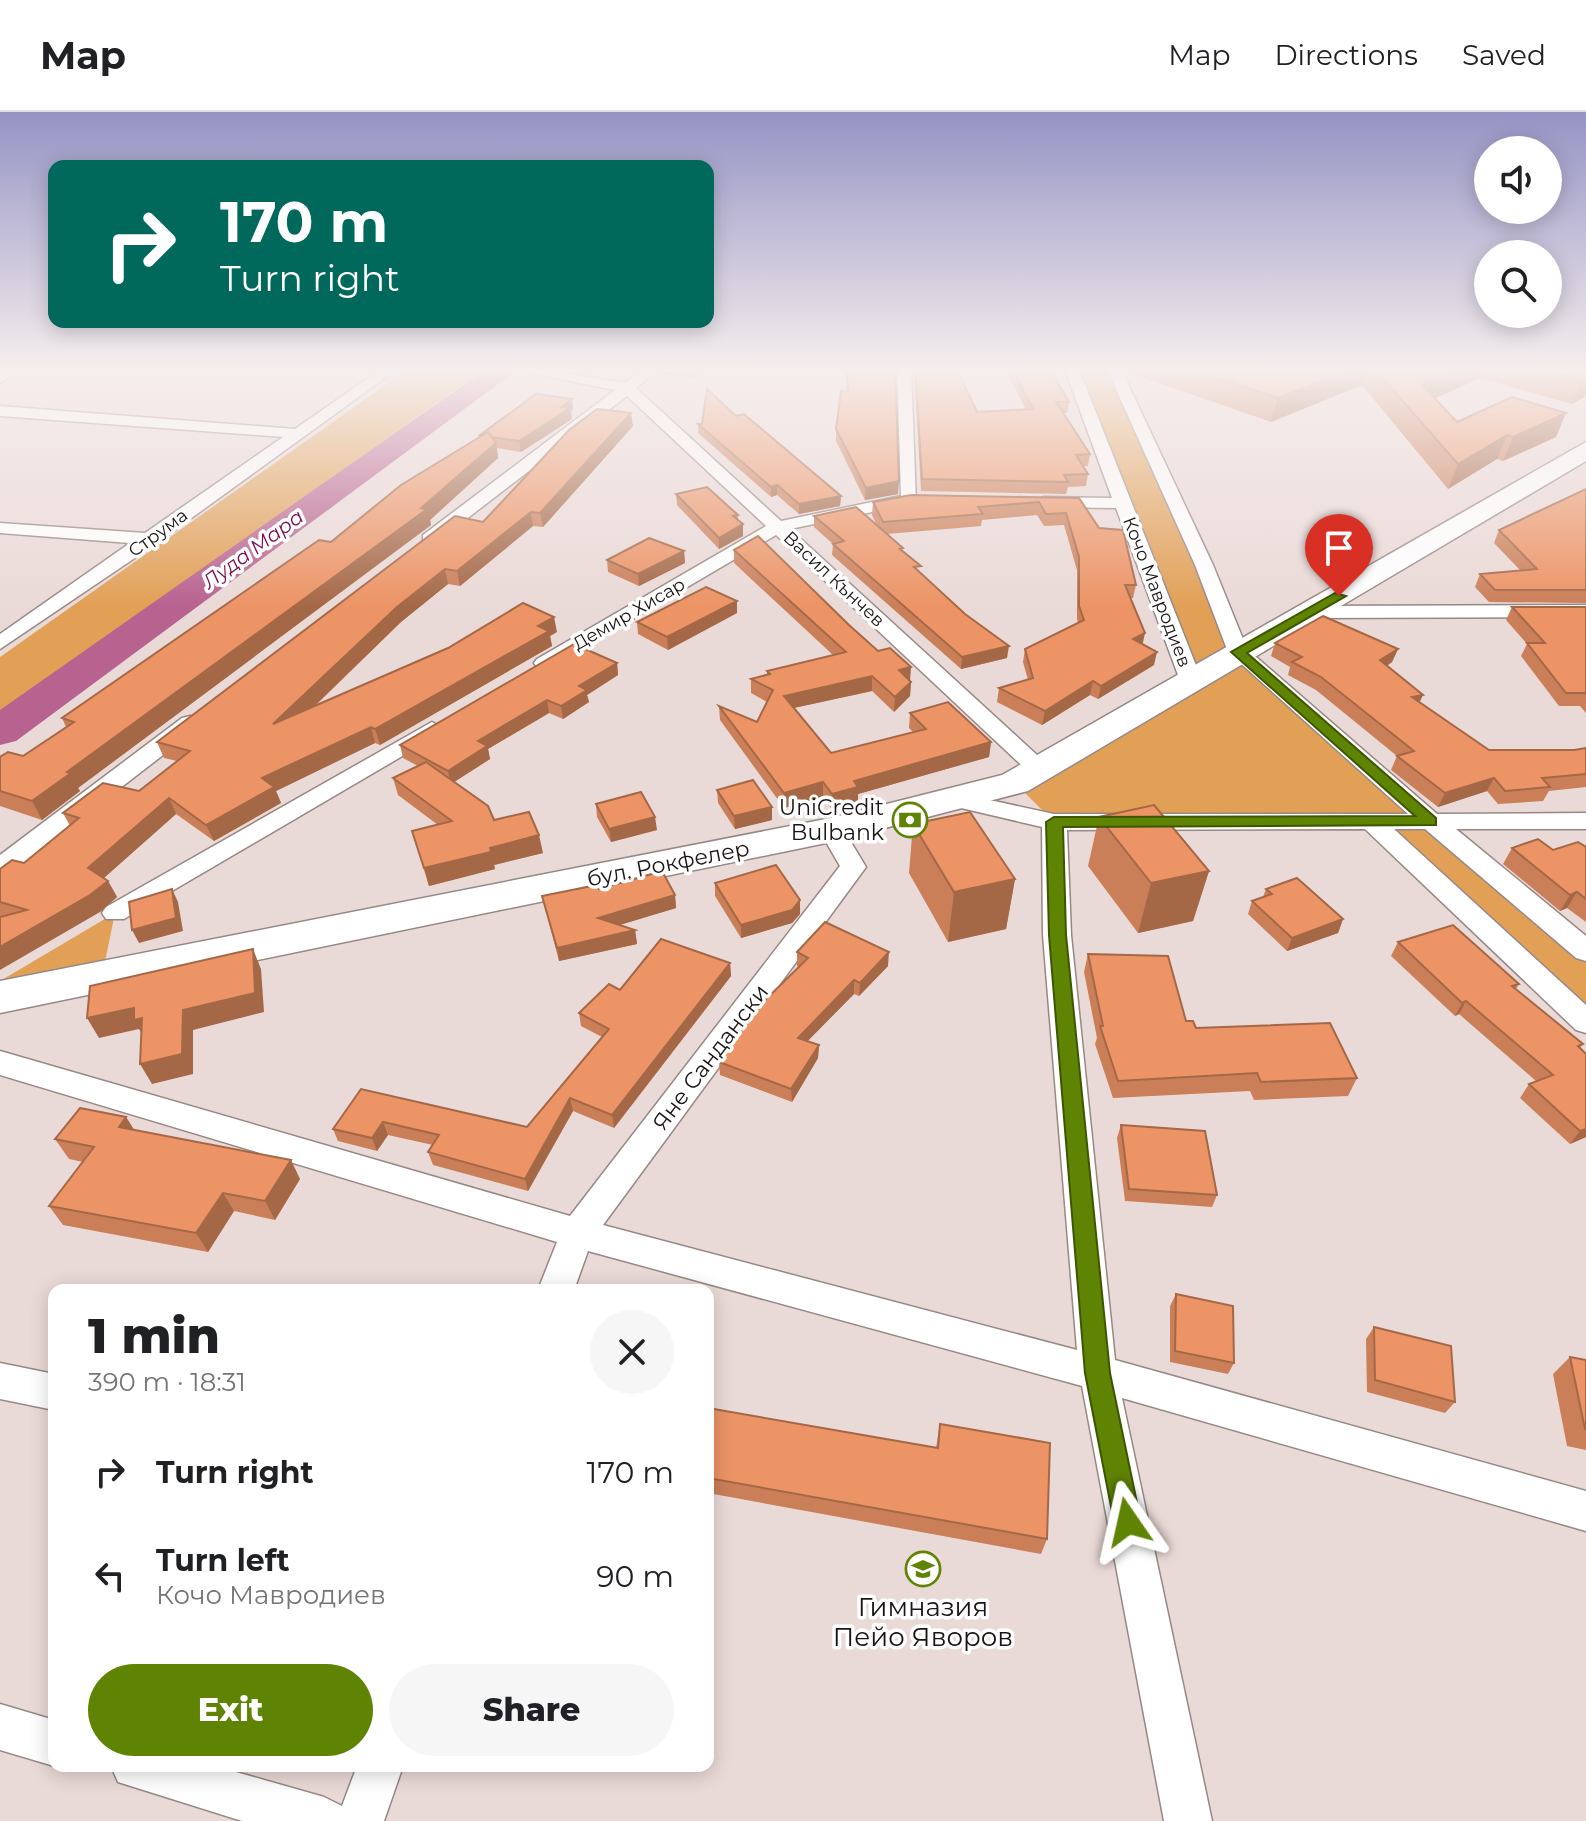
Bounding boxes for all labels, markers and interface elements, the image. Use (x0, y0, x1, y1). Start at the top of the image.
text: Map (40, 32, 126, 79)
text: Map (1168, 38, 1230, 72)
text: Directions (1274, 38, 1418, 72)
text: Saved (1462, 38, 1546, 72)
map controls (1474, 136, 1562, 328)
button: sound (1474, 136, 1562, 224)
text: 170 m (220, 188, 388, 256)
icon: right (88, 192, 192, 296)
button: search (1474, 240, 1562, 328)
text: Turn right (220, 256, 400, 300)
street label: Струма (124, 504, 192, 562)
water label: Луда Мара (197, 504, 308, 594)
street label: Кочо Мавродиев (1118, 514, 1196, 670)
pin (1305, 514, 1373, 596)
street label: Васил Кънчев (779, 526, 889, 632)
icon: arrive (1317, 526, 1361, 570)
street label: Демир Хисар (569, 573, 689, 655)
place label: UniCredit Bulbank (779, 794, 885, 846)
bank icon: UniCredit Bulbank (891, 801, 929, 839)
street label: бул. Рокфелер (584, 834, 752, 893)
street label: Яне Сандански (647, 979, 774, 1136)
text: 1 min (88, 1307, 220, 1365)
button: close (590, 1310, 674, 1394)
text: 390 m · 18:31 (88, 1366, 246, 1398)
icon: right (88, 1450, 132, 1494)
text: Turn right (156, 1454, 313, 1491)
text: 170 m (587, 1454, 674, 1491)
position arrow (1086, 1480, 1170, 1564)
text: Turn left (156, 1542, 289, 1579)
school or university icon: Гимназия Пейо Яворов (904, 1550, 942, 1588)
icon: left (88, 1554, 132, 1598)
text: 90 m (596, 1558, 674, 1595)
text: Кочо Мавродиев (156, 1579, 386, 1611)
place label: Гимназия Пейо Яворов (833, 1591, 1013, 1653)
button: Exit (88, 1664, 373, 1756)
button: Share (389, 1664, 674, 1756)

